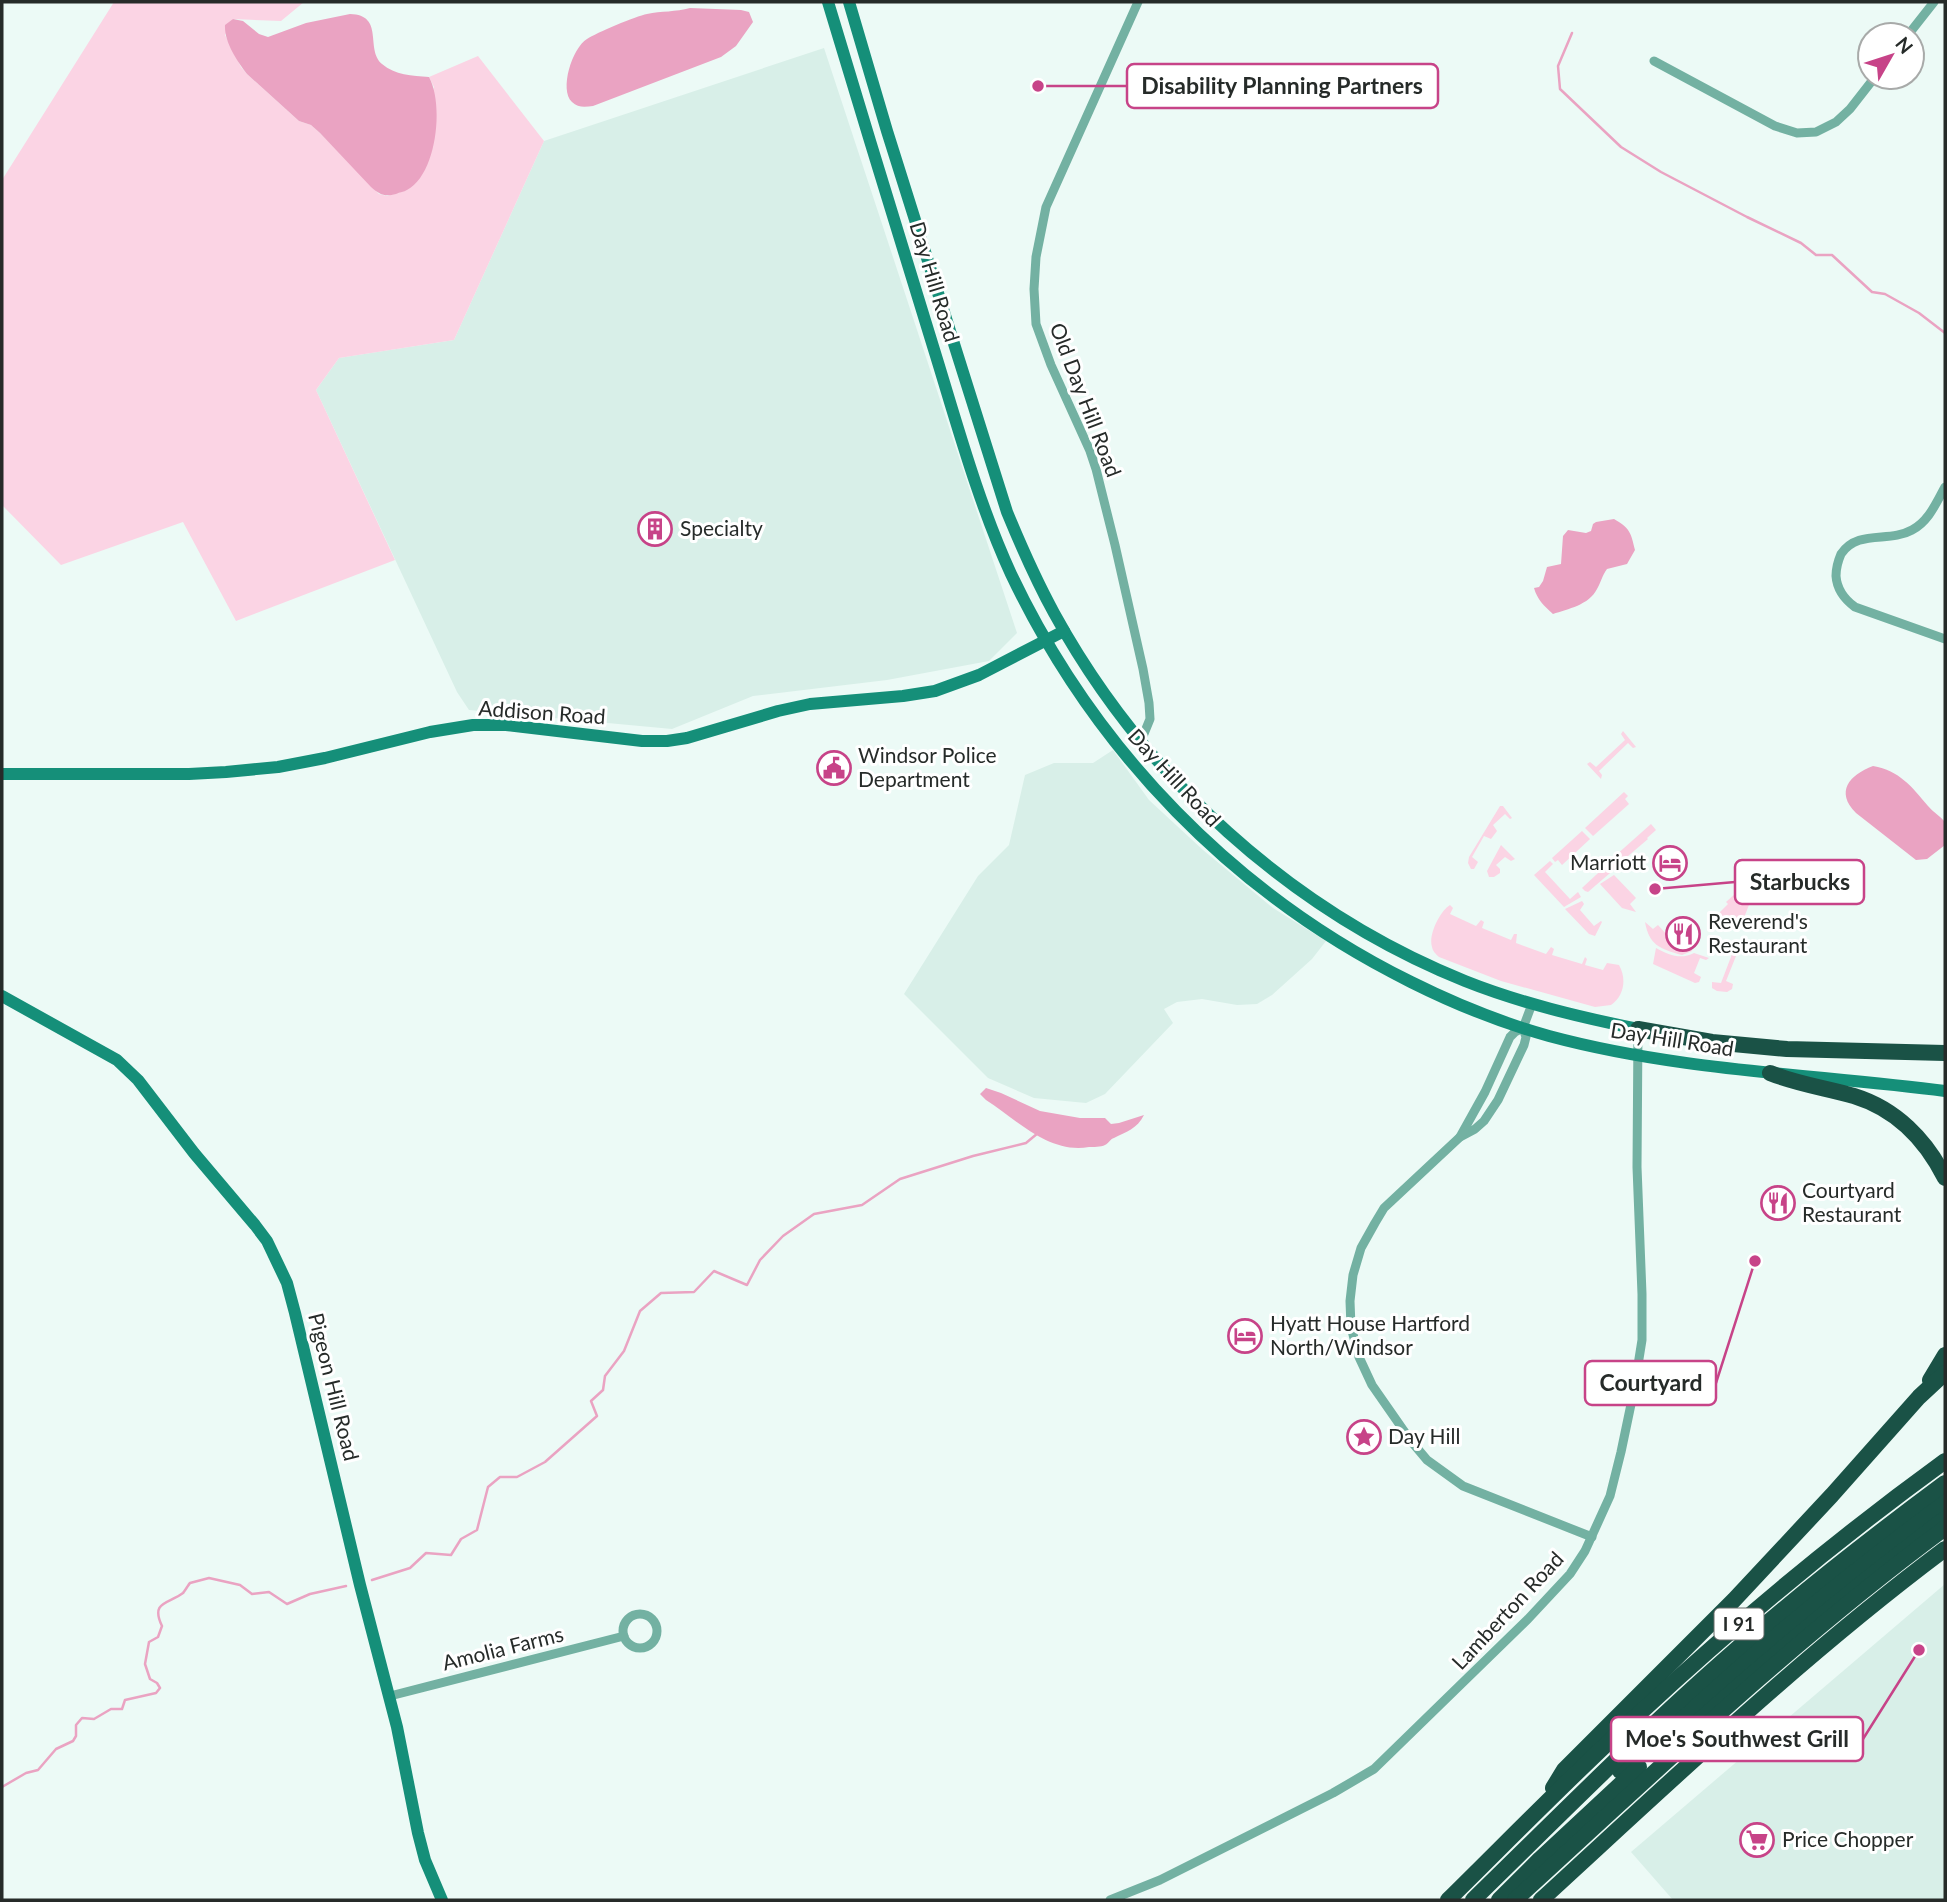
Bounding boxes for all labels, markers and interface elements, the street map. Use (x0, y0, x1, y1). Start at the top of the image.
north arrow (1856, 21, 1926, 91)
text: N (1891, 32, 1918, 58)
callout: Disability Planning Partners (1127, 64, 1438, 108)
text: Disability Planning Partners (1141, 71, 1423, 99)
street label: Day Hill Road (905, 218, 966, 345)
street label: Old Day Hill Road (1046, 319, 1127, 480)
building icon: Specialty (636, 510, 674, 548)
place label: Specialty (680, 515, 763, 540)
street label: Addison Road (478, 695, 606, 728)
street label: Day Hill Road (1124, 723, 1227, 831)
place label: Windsor Police Department (858, 742, 997, 791)
public building icon: Windsor Police Department (815, 749, 853, 787)
hotel icon: Marriott (1651, 844, 1689, 882)
place label: Marriott (1570, 849, 1647, 874)
callout: Starbucks (1735, 860, 1864, 904)
text: Starbucks (1750, 867, 1850, 895)
place label: Reverend's Restaurant (1708, 908, 1808, 957)
restaurant icon: Reverend's Restaurant (1664, 915, 1702, 953)
street label: Day Hill Road (1609, 1016, 1736, 1061)
place label: Courtyard Restaurant (1802, 1177, 1902, 1226)
restaurant icon: Courtyard Restaurant (1759, 1184, 1797, 1222)
street label: Pigeon Hill Road (304, 1310, 365, 1463)
place label: Hyatt House Hartford North/Windsor (1270, 1310, 1470, 1359)
hotel icon: Hyatt House Hartford North/Windsor (1226, 1317, 1264, 1355)
callout: Courtyard (1585, 1361, 1716, 1405)
text: Courtyard (1599, 1368, 1703, 1396)
place icon: Day Hill (1345, 1418, 1383, 1456)
place label: Day Hill (1388, 1423, 1460, 1448)
street label: Lamberton Road (1446, 1546, 1568, 1674)
road number: I 91 (1714, 1608, 1764, 1640)
street label: Amolia Farms (439, 1620, 566, 1675)
callout: Moe's Southwest Grill (1611, 1717, 1863, 1761)
text: Moe's Southwest Grill (1625, 1724, 1849, 1752)
supermarket icon: Price Chopper (1738, 1821, 1776, 1859)
place label: Price Chopper (1782, 1826, 1914, 1851)

